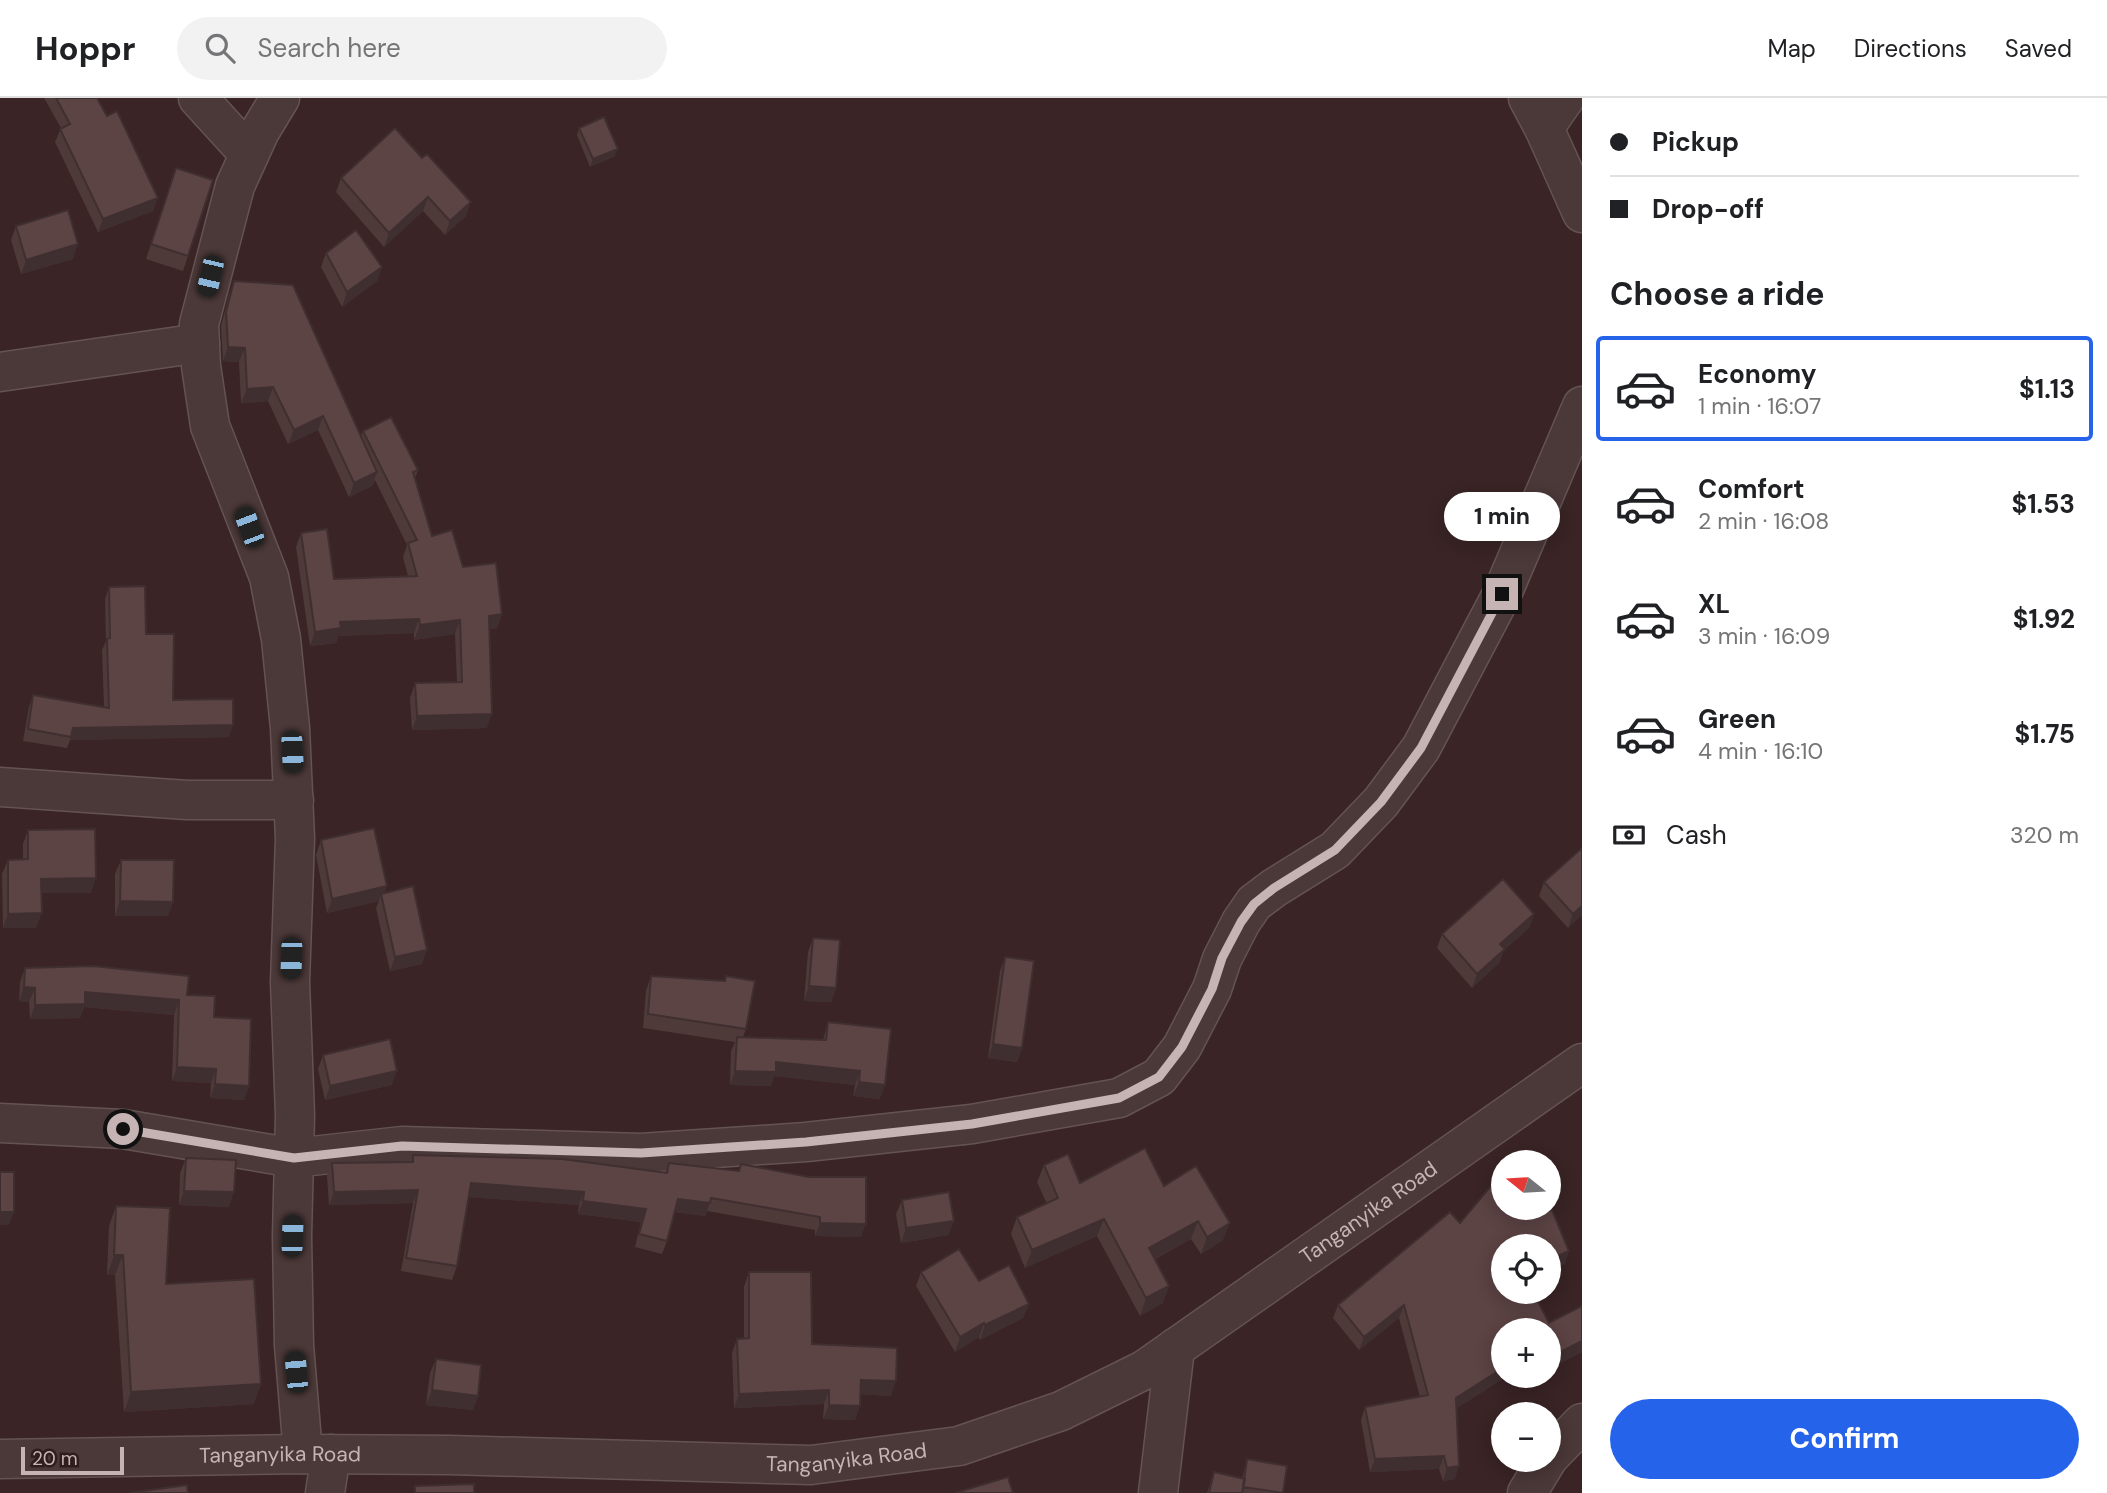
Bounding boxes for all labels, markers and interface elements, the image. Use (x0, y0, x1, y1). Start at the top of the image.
search box (177, 17, 667, 80)
text: Hoppr (35, 27, 135, 70)
icon: search (201, 29, 239, 67)
text: Search here (257, 31, 401, 65)
text: Map (1768, 33, 1816, 64)
text: Directions (1854, 33, 1967, 64)
text: Saved (2005, 33, 2072, 64)
text: Pickup (1652, 125, 1739, 159)
text: Drop-off (1652, 192, 1764, 226)
car (196, 253, 225, 299)
text: Choose a ride (1610, 273, 1825, 315)
icon: car (1614, 357, 1677, 420)
text: Economy (1698, 357, 1816, 391)
text: $1.13 (2019, 372, 2075, 406)
text: 1 min · 16:07 (1698, 391, 1821, 421)
icon: car (1614, 472, 1677, 535)
text: Comfort (1698, 472, 1804, 506)
text: $1.53 (2011, 487, 2075, 521)
callout: 1 min (1444, 492, 1560, 542)
text: 1 min (1474, 501, 1530, 531)
car (232, 504, 267, 550)
text: 2 min · 16:08 (1698, 506, 1829, 536)
route end (1486, 578, 1518, 610)
icon: car (1614, 587, 1677, 650)
text: XL (1698, 587, 1730, 621)
text: $1.92 (2013, 602, 2075, 636)
text: 3 min · 16:09 (1698, 621, 1830, 651)
icon: car (1614, 702, 1677, 765)
text: Green (1698, 702, 1776, 736)
text: $1.75 (2015, 717, 2075, 751)
car (281, 730, 304, 774)
text: 4 min · 16:10 (1698, 736, 1823, 766)
icon: cash (1610, 816, 1648, 854)
text: Cash (1666, 818, 1727, 852)
text: 320 m (2010, 820, 2079, 850)
car (280, 937, 303, 979)
route start (107, 1113, 139, 1145)
north arrow (1491, 1150, 1561, 1220)
map controls (1491, 1150, 1561, 1472)
street label: Tanganyika Road (1294, 1155, 1443, 1271)
car (281, 1215, 304, 1257)
button: locate (1491, 1234, 1561, 1304)
button: + (1491, 1318, 1561, 1388)
car (284, 1350, 309, 1394)
button: Confirm (1610, 1399, 2079, 1479)
button: − (1491, 1402, 1561, 1472)
street label: Tanganyika Road (766, 1436, 929, 1479)
street label: Tanganyika Road (199, 1440, 361, 1470)
scale bar (21, 1444, 124, 1476)
text: 20 m (32, 1446, 78, 1471)

